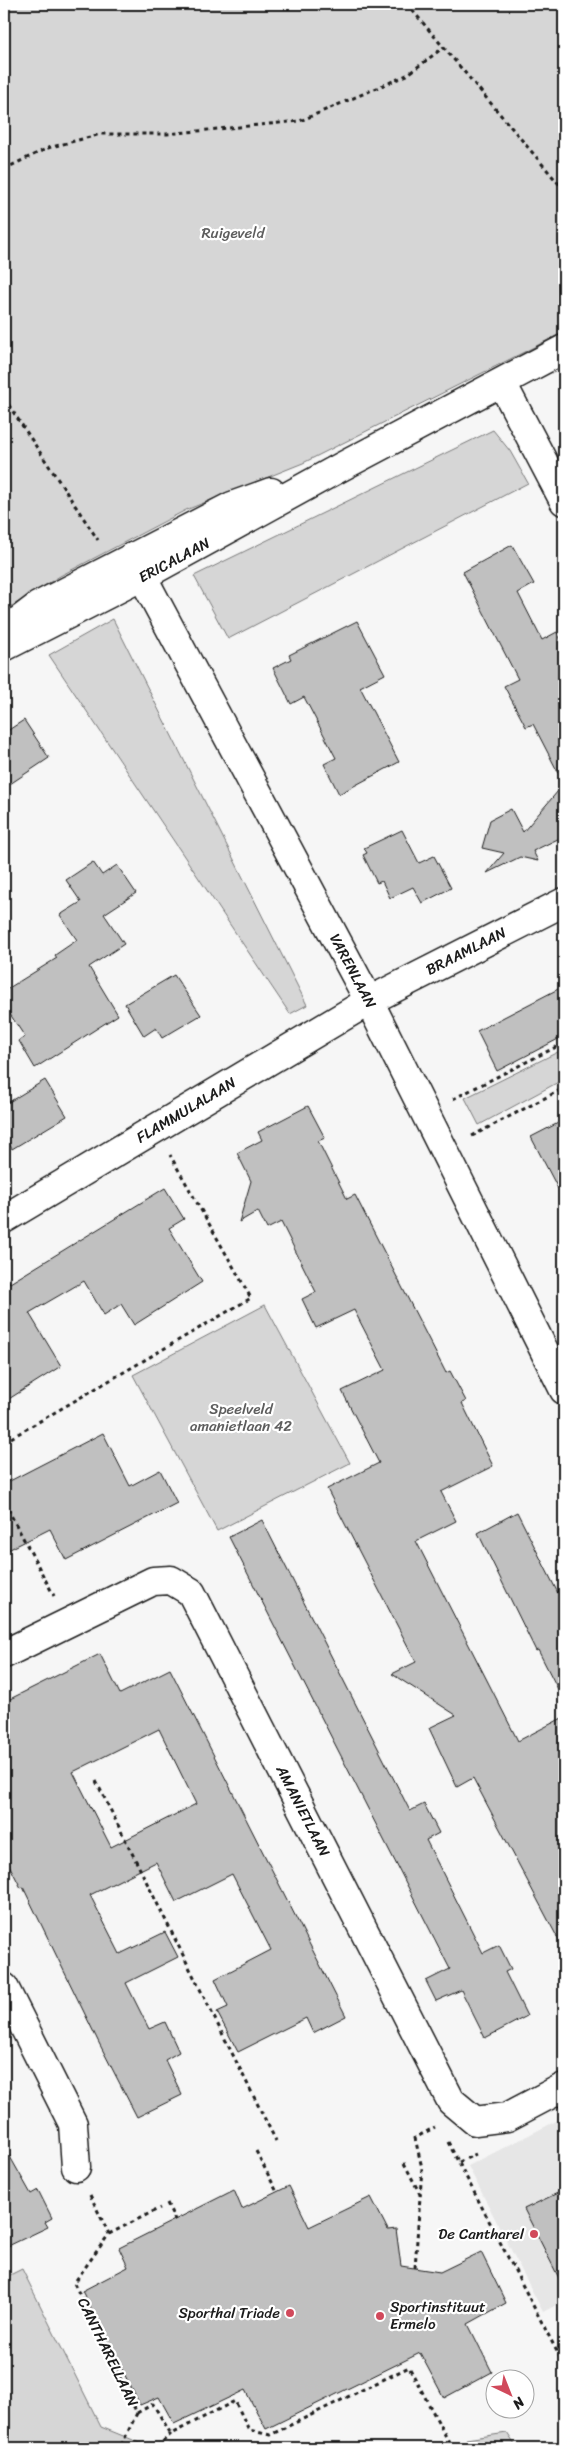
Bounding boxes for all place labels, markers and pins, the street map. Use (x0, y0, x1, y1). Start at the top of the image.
place label: De Cantharel (438, 2221, 525, 2247)
marker: De Cantharel (528, 2228, 540, 2240)
place label: Sportinstituut Ermelo (390, 2294, 486, 2337)
place label: Sporthal Triade (178, 2300, 280, 2326)
marker: Sporthal Triade (284, 2307, 296, 2319)
marker: Sportinstituut Ermelo (374, 2310, 386, 2322)

